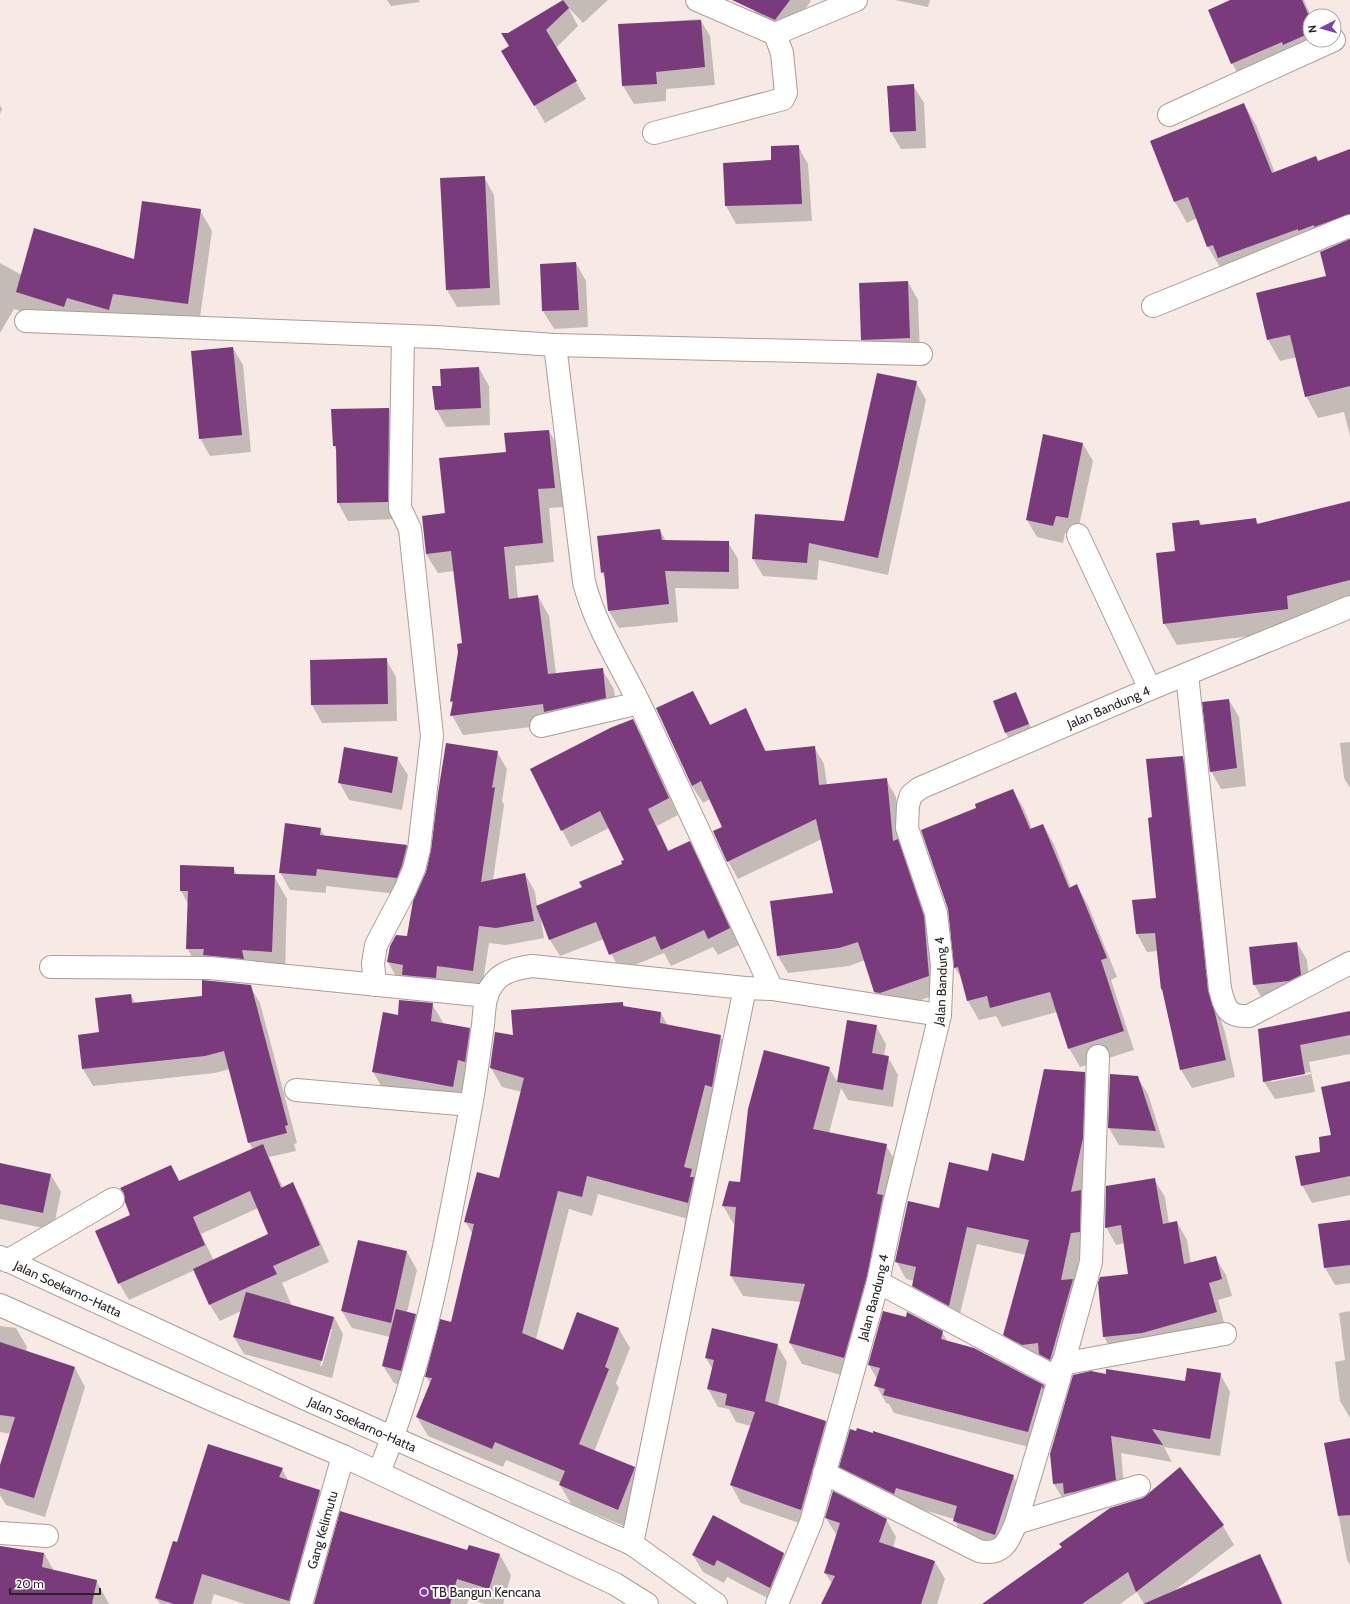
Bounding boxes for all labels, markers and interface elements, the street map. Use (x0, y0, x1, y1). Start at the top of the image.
north arrow (1302, 8, 1342, 48)
text: N (1305, 24, 1319, 34)
street label: Jalan Bandung 4 (1063, 682, 1152, 732)
street label: Jalan Bandung 4 (930, 936, 950, 1028)
street label: Jalan Bandung 4 (854, 1252, 892, 1343)
street label: Jalan Soekarno-Hatta (11, 1256, 125, 1321)
street label: Jalan Soekarno-Hatta (305, 1393, 420, 1455)
street label: Gang Kelimutu (303, 1489, 341, 1571)
scale bar (10, 1570, 100, 1596)
text: 20 m (16, 1576, 44, 1591)
place label: TB Bangun Kencana (432, 1584, 542, 1600)
marker: TB Bangun Kencana (419, 1587, 429, 1597)

